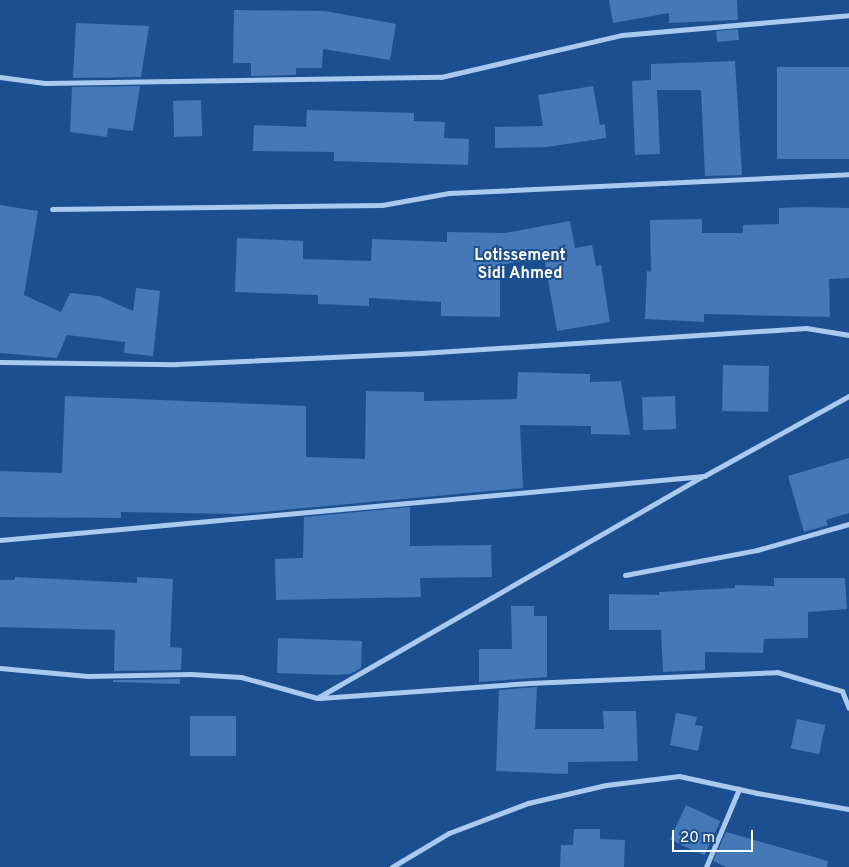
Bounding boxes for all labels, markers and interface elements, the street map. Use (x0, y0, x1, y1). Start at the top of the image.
district label: Lotissement Sidi Ahmed (474, 246, 566, 284)
scale bar (674, 820, 755, 852)
text: 20 m (680, 829, 715, 848)

